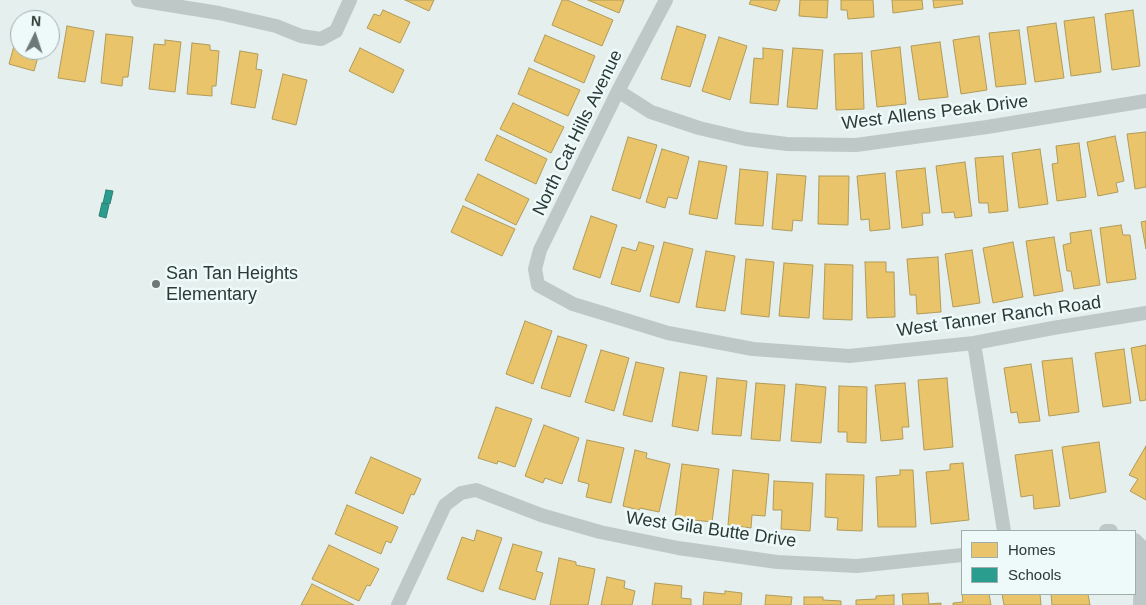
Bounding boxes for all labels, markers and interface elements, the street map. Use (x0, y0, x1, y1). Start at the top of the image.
north arrow (10, 10, 60, 60)
text: N (30, 13, 42, 29)
street label: North Cat Hills Avenue (528, 47, 628, 219)
street label: West Allens Peak Drive (841, 91, 1029, 135)
place label: San Tan Heights Elementary (166, 263, 298, 306)
marker: San Tan Heights Elementary (150, 278, 162, 290)
street label: West Tanner Ranch Road (896, 292, 1102, 342)
street label: West Gila Butte Drive (624, 507, 798, 553)
legend (961, 530, 1136, 595)
text: Homes (1008, 541, 1056, 558)
text: Schools (1008, 566, 1061, 583)

